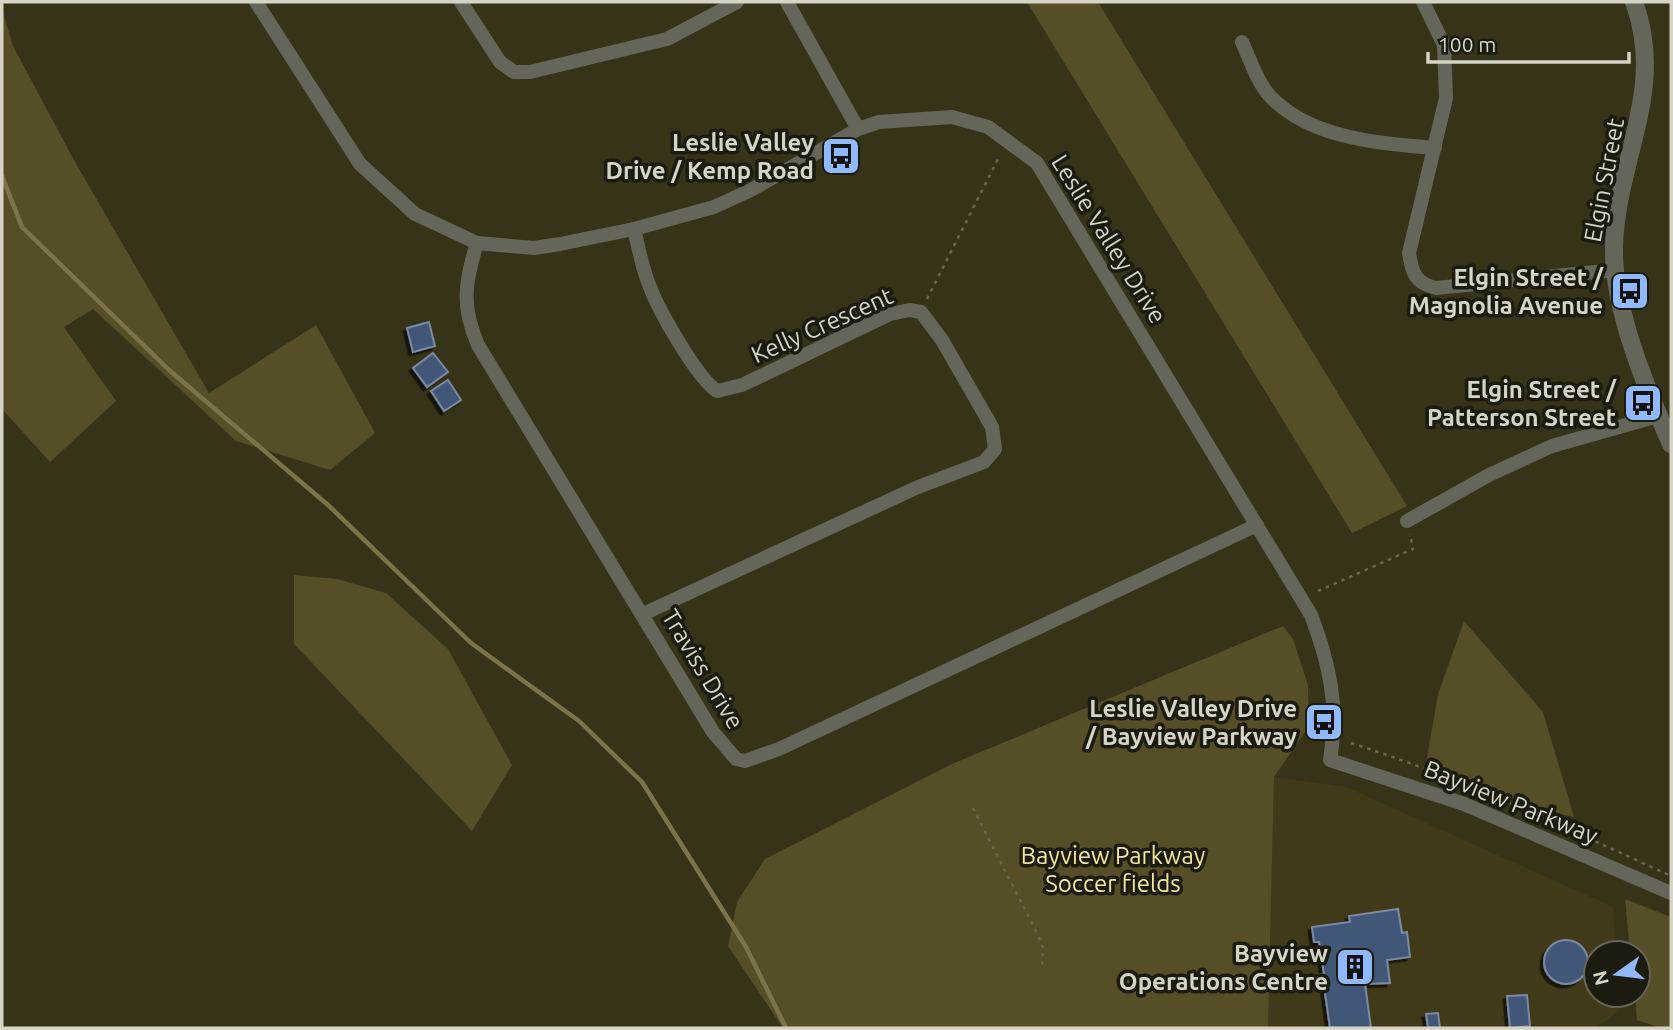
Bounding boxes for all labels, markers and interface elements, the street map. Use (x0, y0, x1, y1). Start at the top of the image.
scale bar (1428, 21, 1629, 65)
text: 100 m (1438, 32, 1496, 56)
street label: Elgin Street (1579, 115, 1629, 244)
place label: Leslie Valley Drive / Kemp Road (606, 129, 814, 184)
bus stop icon: Leslie Valley Drive / Kemp Road (820, 135, 862, 177)
street label: Leslie Valley Drive (1046, 150, 1172, 328)
place label: Elgin Street / Magnolia Avenue (1409, 264, 1604, 319)
bus stop icon: Elgin Street / Magnolia Avenue (1609, 270, 1651, 312)
street label: Kelly Crescent (747, 282, 897, 368)
place label: Elgin Street / Patterson Street (1427, 376, 1617, 431)
bus stop icon: Elgin Street / Patterson Street (1622, 382, 1664, 424)
street label: Traviss Drive (657, 604, 749, 734)
place label: Leslie Valley Drive / Bayview Parkway (1085, 695, 1297, 750)
bus stop icon: Leslie Valley Drive / Bayview Parkway (1303, 701, 1345, 743)
street label: Bayview Parkway (1420, 755, 1602, 849)
park label: Bayview Parkway Soccer fields (1021, 842, 1206, 897)
north arrow (1582, 939, 1652, 1009)
place label: Bayview Operations Centre (1119, 940, 1328, 995)
building icon: Bayview Operations Centre (1334, 946, 1376, 988)
text: N (1588, 969, 1613, 988)

